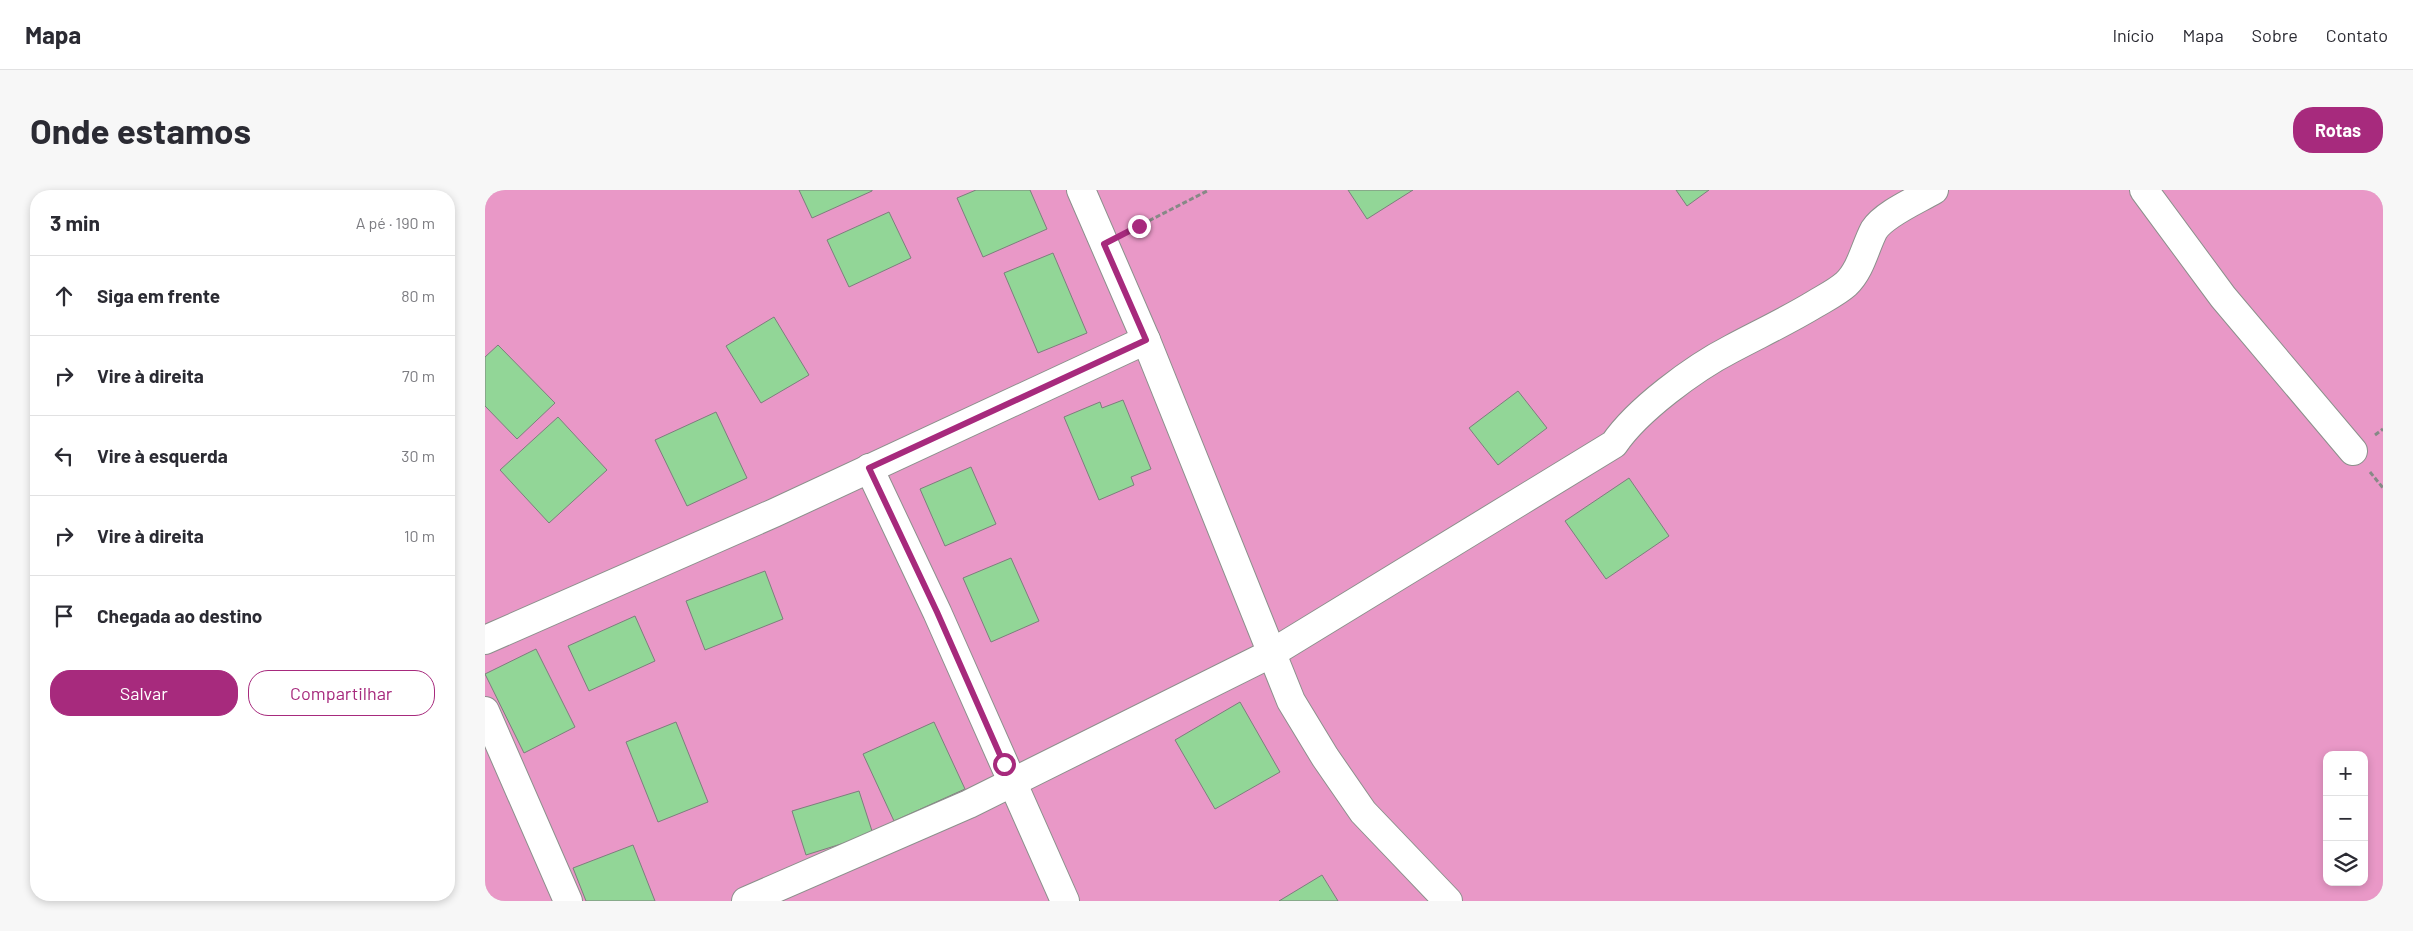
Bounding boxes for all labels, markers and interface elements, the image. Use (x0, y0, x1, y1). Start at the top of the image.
text: Mapa (25, 20, 81, 49)
text: Início (2112, 24, 2154, 46)
text: Mapa (2182, 24, 2224, 46)
text: Sobre (2252, 24, 2298, 46)
text: Contato (2326, 24, 2388, 46)
button: Rotas (2293, 107, 2383, 153)
text: Onde estamos (30, 109, 251, 151)
text: 3 min (50, 210, 100, 235)
text: A pé · 190 m (356, 213, 435, 232)
route end (1128, 215, 1151, 238)
icon: ahead (50, 282, 78, 310)
text: Siga em frente (97, 284, 220, 307)
text: 80 m (401, 286, 435, 305)
icon: right (50, 362, 78, 390)
text: Vire à direita (97, 364, 204, 387)
text: 70 m (402, 366, 435, 385)
icon: left (50, 442, 78, 470)
text: Vire à esquerda (97, 444, 228, 467)
text: 30 m (401, 446, 435, 465)
icon: right (50, 522, 78, 550)
text: Vire à direita (97, 524, 204, 547)
text: 10 m (404, 526, 435, 545)
icon: arrive (50, 602, 78, 630)
text: Chegada ao destino (97, 604, 262, 627)
button: Salvar (50, 670, 238, 716)
button: Compartilhar (248, 670, 435, 716)
map controls (2323, 751, 2368, 886)
button: + (2323, 751, 2368, 796)
route start (993, 753, 1016, 776)
button: − (2323, 796, 2368, 841)
button: layers (2323, 841, 2368, 886)

